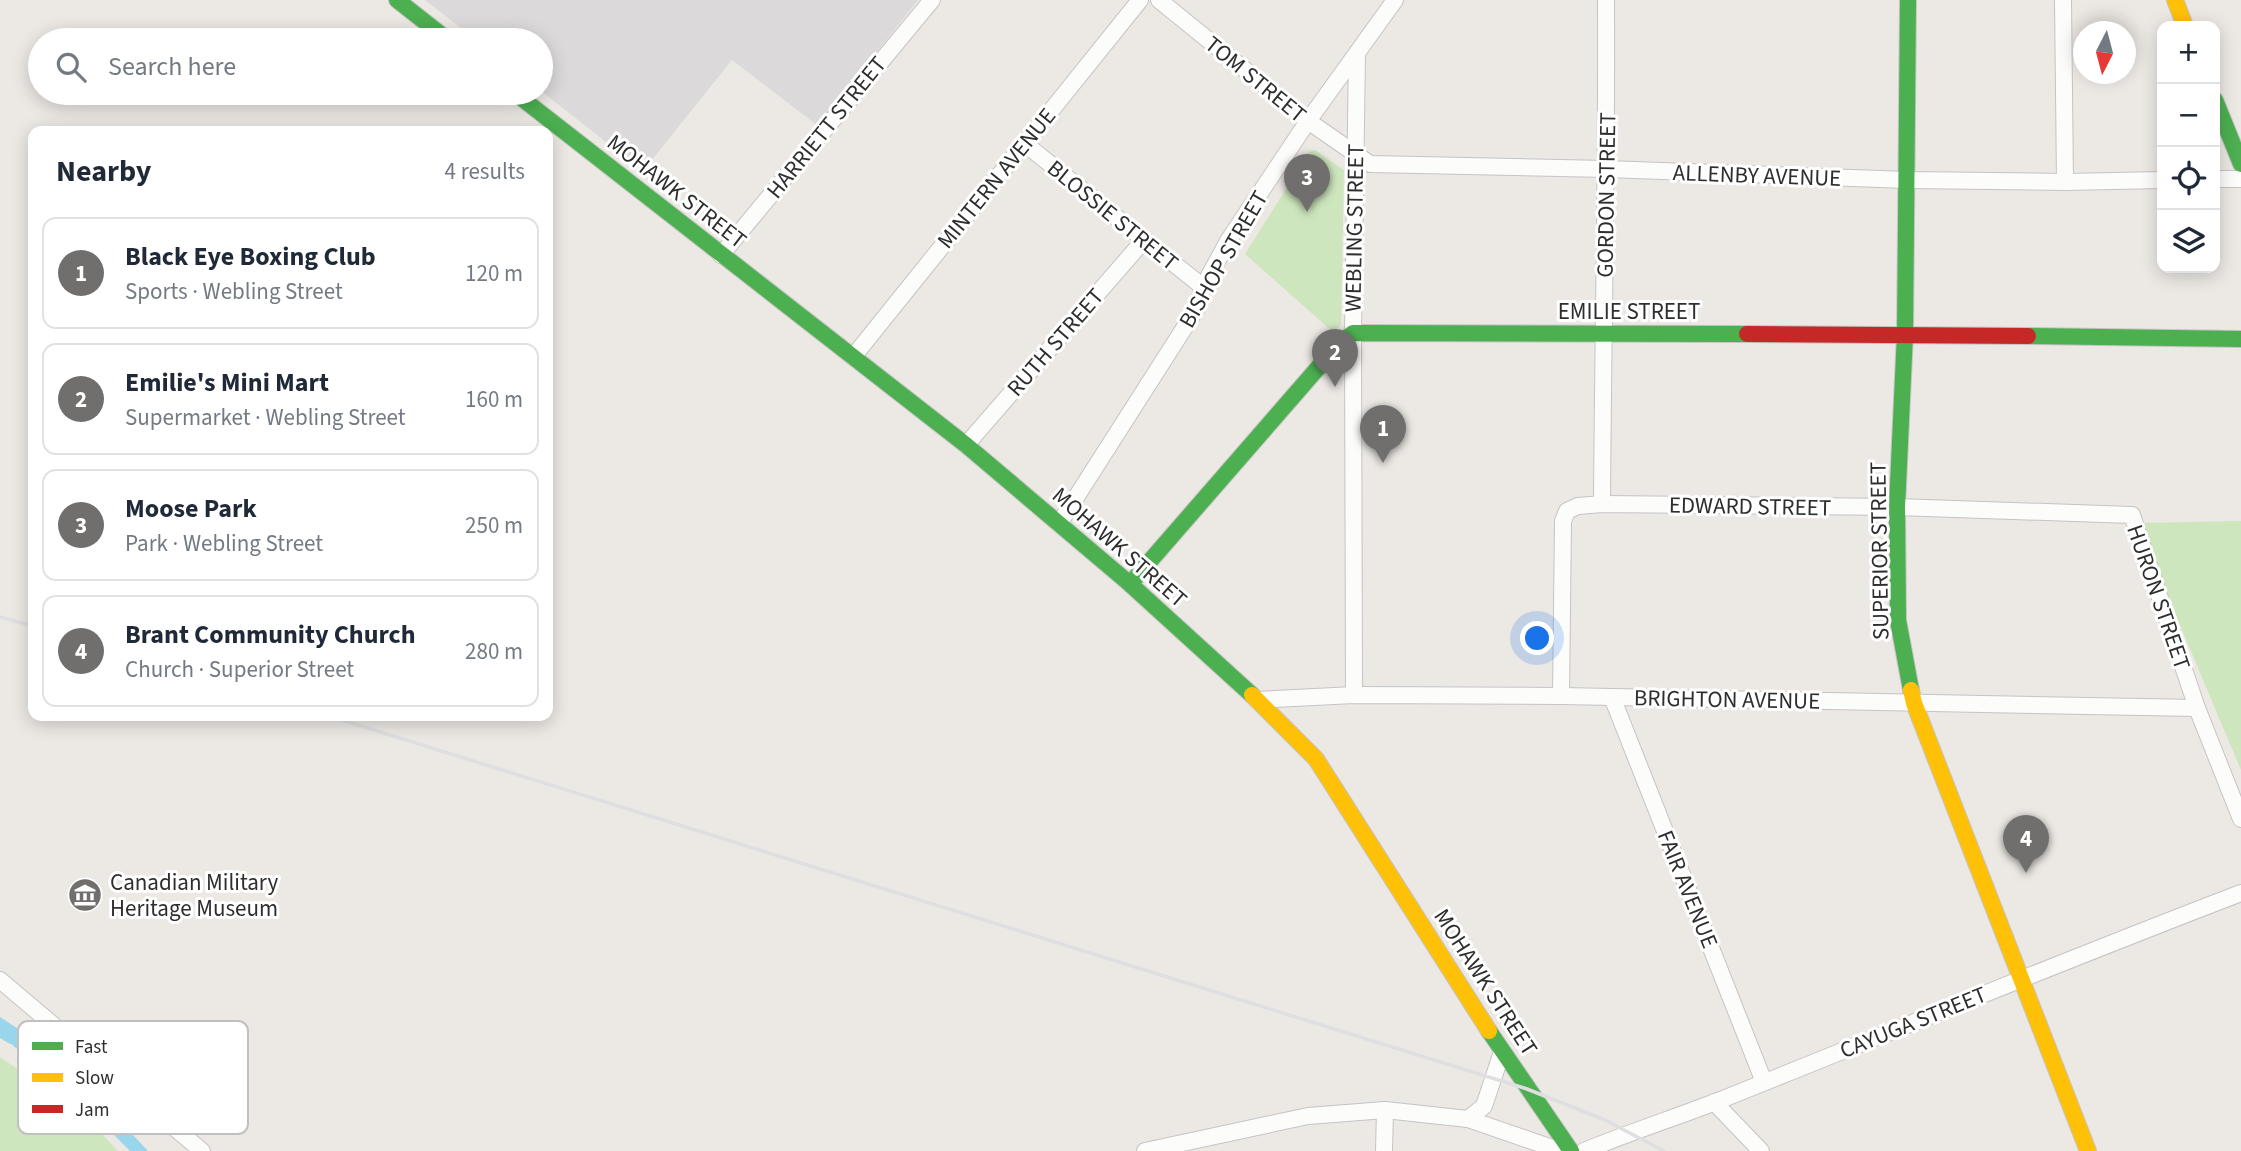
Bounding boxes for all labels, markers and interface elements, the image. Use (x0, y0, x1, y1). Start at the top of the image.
north arrow (2073, 21, 2136, 84)
map controls (2157, 21, 2220, 273)
button: + (2157, 21, 2220, 84)
search box (28, 28, 553, 105)
street label: TOM STREET (1198, 28, 1314, 131)
icon: search (52, 48, 90, 86)
text: Search here (108, 48, 236, 85)
street label: HARRIETT STREET (759, 49, 894, 206)
button: − (2157, 84, 2220, 147)
street label: MINTERN AVENUE (929, 101, 1064, 256)
street label: GORDON STREET (1589, 112, 1624, 278)
street label: MOHAWK STREET (600, 126, 754, 257)
street label: WEBLING STREET (1337, 144, 1372, 313)
button: locate (2157, 147, 2220, 210)
text: Nearby (56, 150, 151, 193)
street label: BLOSSIE STREET (1040, 152, 1185, 279)
pin: 3 (1284, 154, 1330, 212)
text: 4 results (445, 155, 525, 188)
street label: ALLENBY AVENUE (1672, 156, 1842, 195)
street label: BISHOP STREET (1171, 185, 1276, 334)
button: layers (2157, 210, 2220, 273)
text: Black Eye Boxing Club (125, 238, 376, 275)
text: 1 (75, 257, 87, 290)
text: 120 m (465, 257, 523, 290)
text: Sports · Webling Street (125, 275, 343, 308)
street label: RUTH STREET (999, 281, 1112, 404)
street label: EMILIE STREET (1558, 295, 1700, 328)
pin: 2 (1312, 329, 1358, 387)
text: Emilie's Mini Mart (125, 364, 329, 401)
text: 2 (75, 383, 87, 416)
text: 160 m (465, 383, 523, 416)
text: Supermarket · Webling Street (125, 401, 406, 434)
pin: 1 (1360, 405, 1406, 463)
street label: SUPERIOR STREET (1861, 462, 1898, 640)
street label: MOHAWK STREET (1045, 479, 1194, 615)
street label: EDWARD STREET (1669, 489, 1831, 524)
text: Moose Park (125, 490, 257, 527)
text: 3 (75, 509, 87, 542)
text: 250 m (465, 509, 523, 542)
street label: HURON STREET (2118, 520, 2199, 674)
text: Park · Webling Street (125, 527, 323, 560)
text: Brant Community Church (125, 616, 416, 653)
your location (1520, 621, 1554, 655)
text: 4 (75, 635, 87, 668)
text: 280 m (465, 635, 523, 668)
text: Church · Superior Street (125, 653, 354, 686)
street label: BRIGHTON AVENUE (1634, 681, 1820, 718)
pin: 4 (2003, 815, 2049, 873)
street label: FAIR AVENUE (1649, 825, 1726, 953)
place label: Canadian Military Heritage Museum (110, 866, 278, 925)
museum icon: Canadian Military Heritage Museum (66, 876, 104, 914)
street label: MOHAWK STREET (1426, 902, 1546, 1062)
street label: CAYUGA STREET (1835, 978, 1992, 1067)
legend (18, 1021, 248, 1134)
text: Fast (75, 1034, 108, 1061)
text: Slow (75, 1065, 114, 1092)
text: Jam (75, 1097, 109, 1124)

